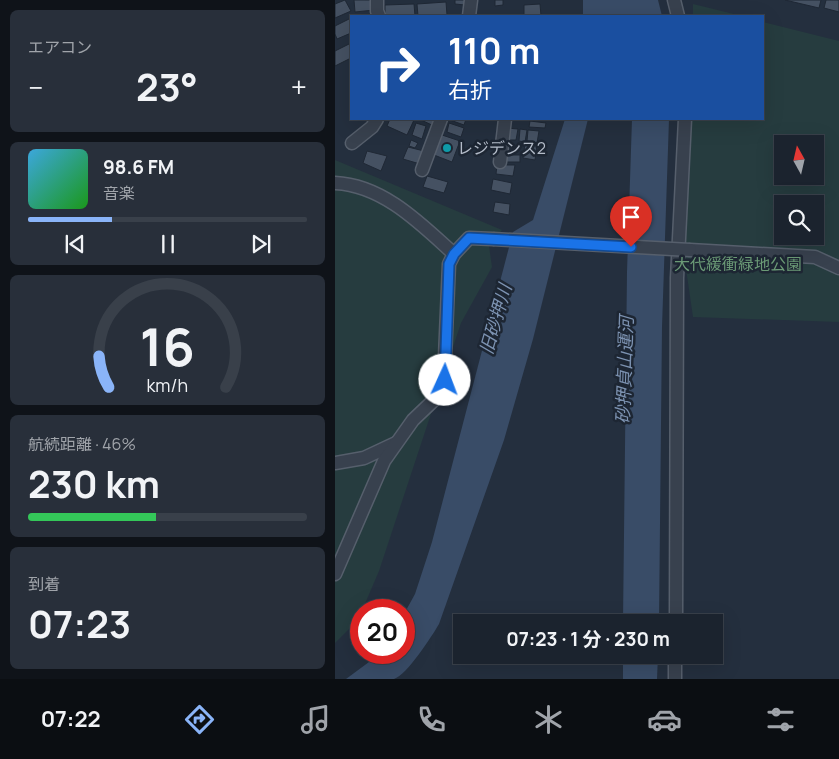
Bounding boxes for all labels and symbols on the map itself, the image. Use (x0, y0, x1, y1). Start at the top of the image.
north arrow (774, 135, 824, 185)
place label: レジデンス2 (457, 137, 546, 159)
marker: レジデンス2 (441, 142, 453, 154)
pin (610, 196, 652, 247)
park label: 大代緩衝緑地公園 (674, 253, 802, 275)
water label: 旧砂押川 (474, 279, 517, 357)
water label: 砂押貞山運河 (610, 313, 638, 424)
position arrow (418, 353, 470, 405)
speed limit sign: 20 (350, 599, 415, 664)

